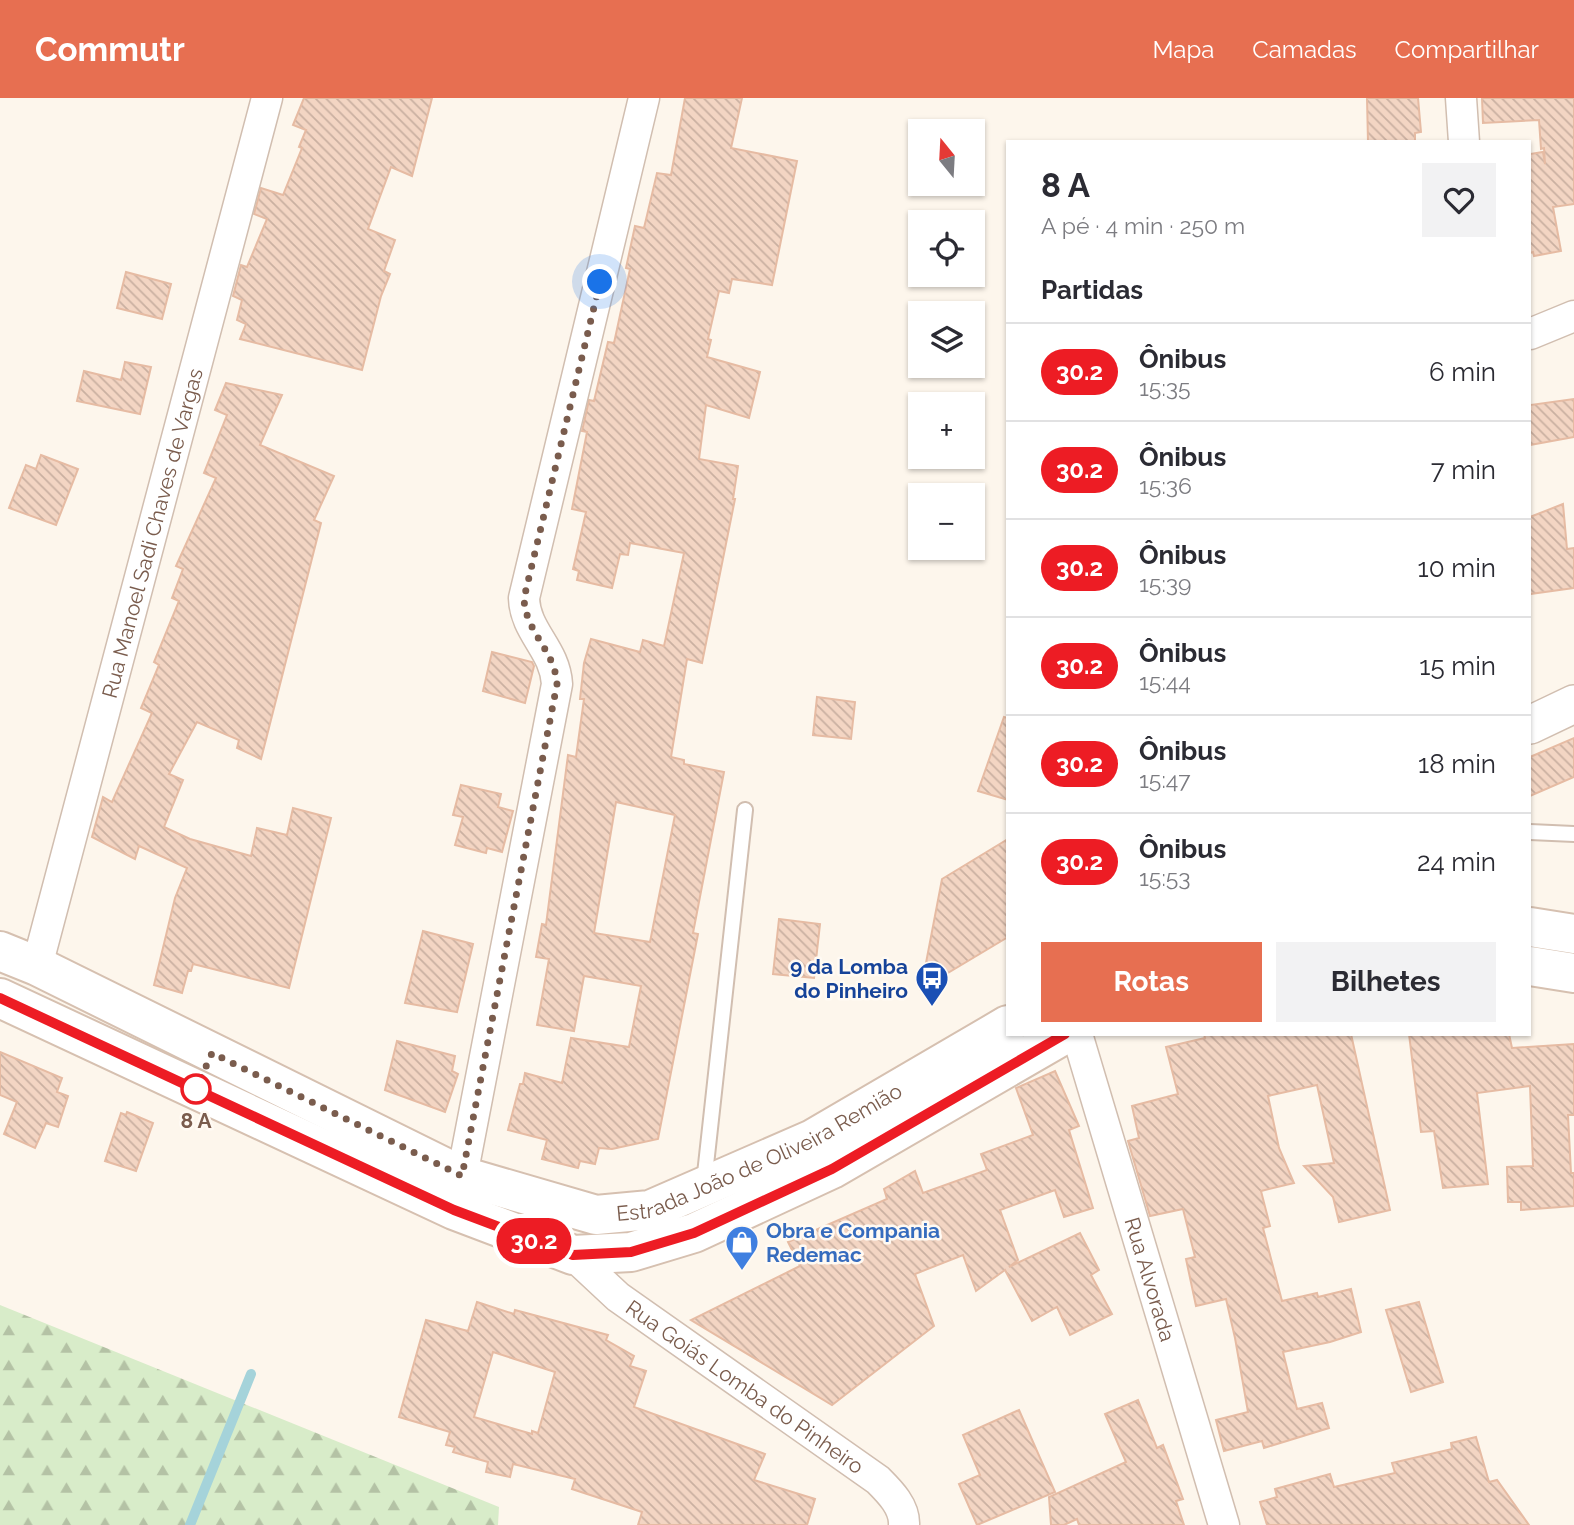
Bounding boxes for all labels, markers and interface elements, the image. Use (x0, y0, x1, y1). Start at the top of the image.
text: Commutr (35, 30, 185, 69)
text: Mapa (1152, 35, 1214, 64)
text: Camadas (1252, 35, 1357, 64)
text: Compartilhar (1395, 35, 1539, 64)
north arrow (908, 119, 985, 196)
map controls (908, 119, 985, 560)
button: heart (1422, 163, 1496, 237)
text: 8 A (1041, 166, 1090, 205)
button: locate (908, 210, 985, 287)
text: A pé · 4 min · 250 m (1041, 212, 1245, 239)
your location (582, 264, 617, 299)
text: Partidas (1041, 275, 1143, 305)
button: layers (908, 301, 985, 378)
text: Ônibus (1139, 344, 1226, 374)
text: 30.2 (1056, 357, 1103, 386)
text: 6 min (1429, 357, 1496, 387)
street label: Rua Manoel Sadi Chaves de Vargas (96, 365, 207, 701)
text: 15:35 (1139, 374, 1191, 401)
button: + (908, 392, 985, 469)
text: Ônibus (1139, 442, 1226, 472)
text: 30.2 (1056, 455, 1103, 484)
text: 7 min (1431, 455, 1496, 485)
text: 15:36 (1139, 472, 1192, 499)
button: − (908, 483, 985, 560)
text: Ônibus (1139, 540, 1226, 570)
text: 30.2 (1056, 553, 1103, 582)
text: 10 min (1418, 553, 1496, 583)
text: 15:39 (1139, 570, 1191, 597)
text: Ônibus (1139, 638, 1226, 668)
text: 30.2 (1056, 651, 1103, 680)
text: 15 min (1419, 651, 1496, 681)
text: 15:44 (1139, 668, 1191, 695)
text: Ônibus (1139, 736, 1226, 766)
text: 30.2 (1056, 749, 1103, 778)
text: 18 min (1418, 749, 1496, 779)
text: 15:47 (1139, 766, 1190, 793)
text: Ônibus (1139, 834, 1226, 864)
text: 30.2 (1056, 847, 1103, 876)
text: 24 min (1417, 847, 1496, 877)
text: 15:53 (1139, 864, 1191, 891)
button: Rotas (1041, 942, 1262, 1022)
button: Bilhetes (1276, 942, 1496, 1022)
place label: 9 da Lomba do Pinheiro (790, 954, 908, 1003)
bus stop icon: 9 da Lomba do Pinheiro (913, 959, 951, 1008)
marker: 8 A (181, 1074, 211, 1104)
street label: Estrada João de Oliveira Remião (615, 1078, 906, 1226)
place label: 8 A (180, 1108, 212, 1133)
street label: Rua Alvorada (1120, 1214, 1181, 1344)
line badge: 30.2 (485, 1218, 583, 1264)
place label: Obra e Compania Redemac (766, 1218, 940, 1267)
shop icon: Obra e Compania Redemac (723, 1223, 761, 1272)
text: 30.2 (510, 1226, 558, 1255)
street label: Rua Goiás Lomba do Pinheiro (621, 1294, 869, 1479)

